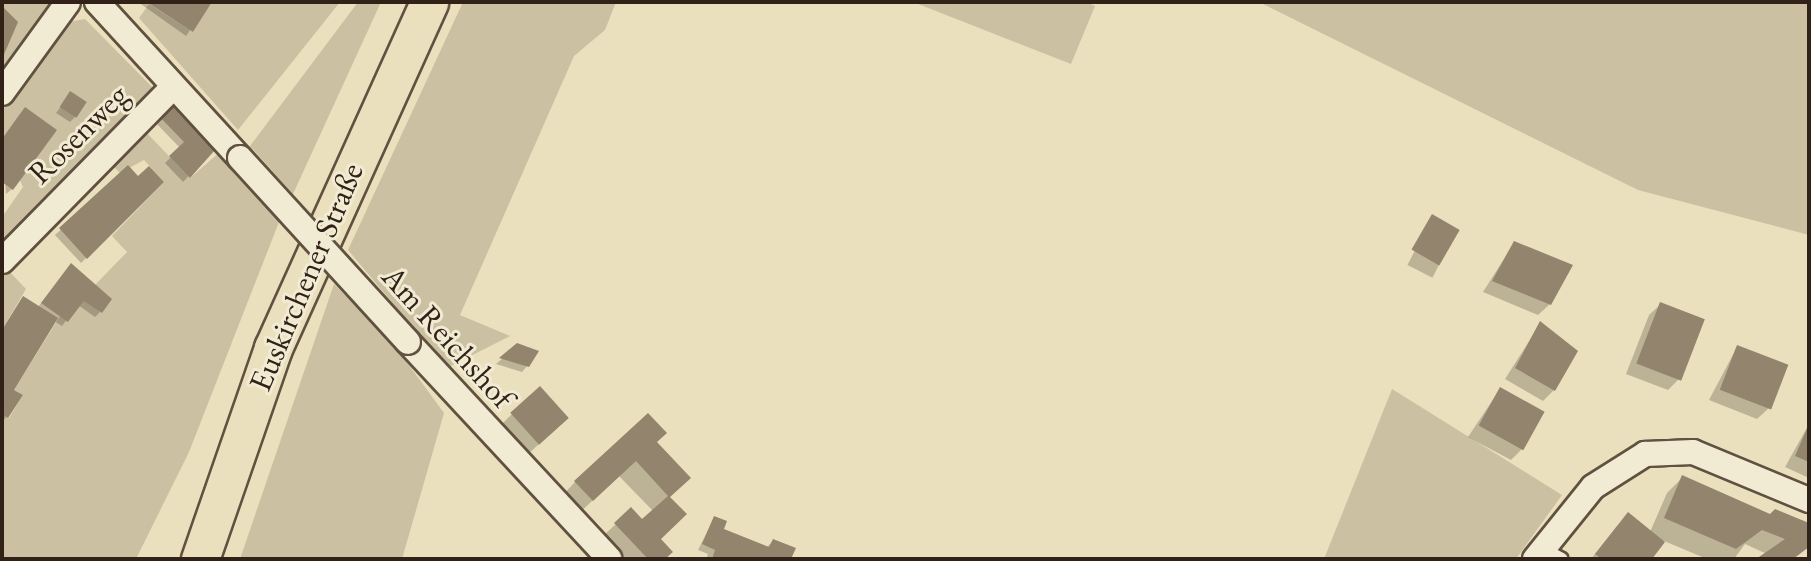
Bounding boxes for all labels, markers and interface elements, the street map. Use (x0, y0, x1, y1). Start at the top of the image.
street label: Rosenweg (20, 76, 136, 192)
street label: Euskirchener Straße (241, 157, 371, 397)
street label: Am Reichshof (374, 258, 522, 416)

